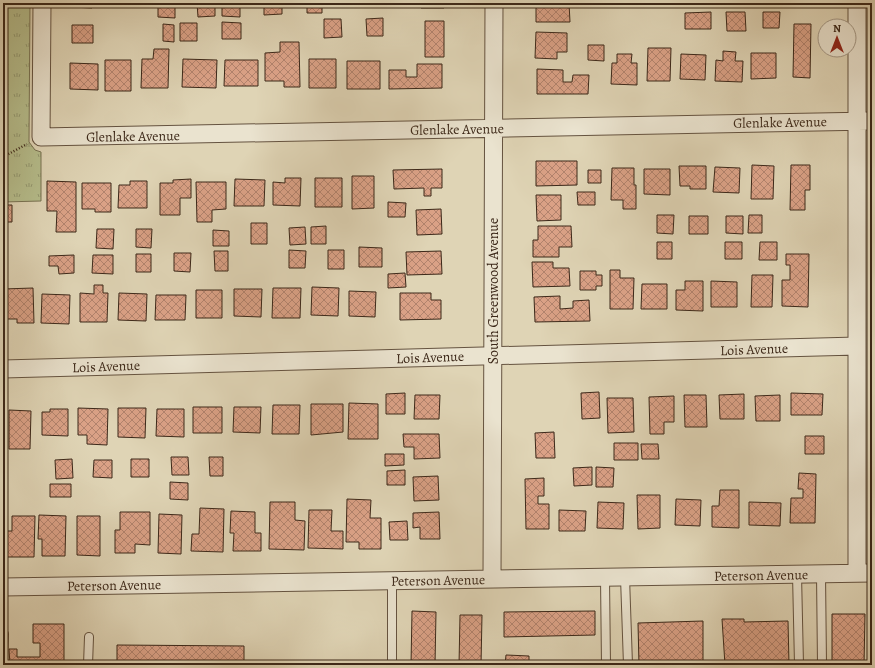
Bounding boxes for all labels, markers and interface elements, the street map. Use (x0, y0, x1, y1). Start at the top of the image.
north arrow (817, 18, 857, 58)
text: N (833, 21, 841, 36)
street label: Glenlake Avenue (733, 112, 827, 133)
street label: Glenlake Avenue (410, 119, 504, 140)
street label: Glenlake Avenue (86, 126, 180, 147)
street label: South Greenwood Avenue (484, 218, 503, 364)
street label: Lois Avenue (720, 339, 788, 360)
street label: Lois Avenue (396, 347, 464, 368)
street label: Lois Avenue (72, 356, 140, 377)
street label: Peterson Avenue (714, 565, 808, 586)
street label: Peterson Avenue (391, 570, 485, 591)
street label: Peterson Avenue (67, 575, 161, 596)

